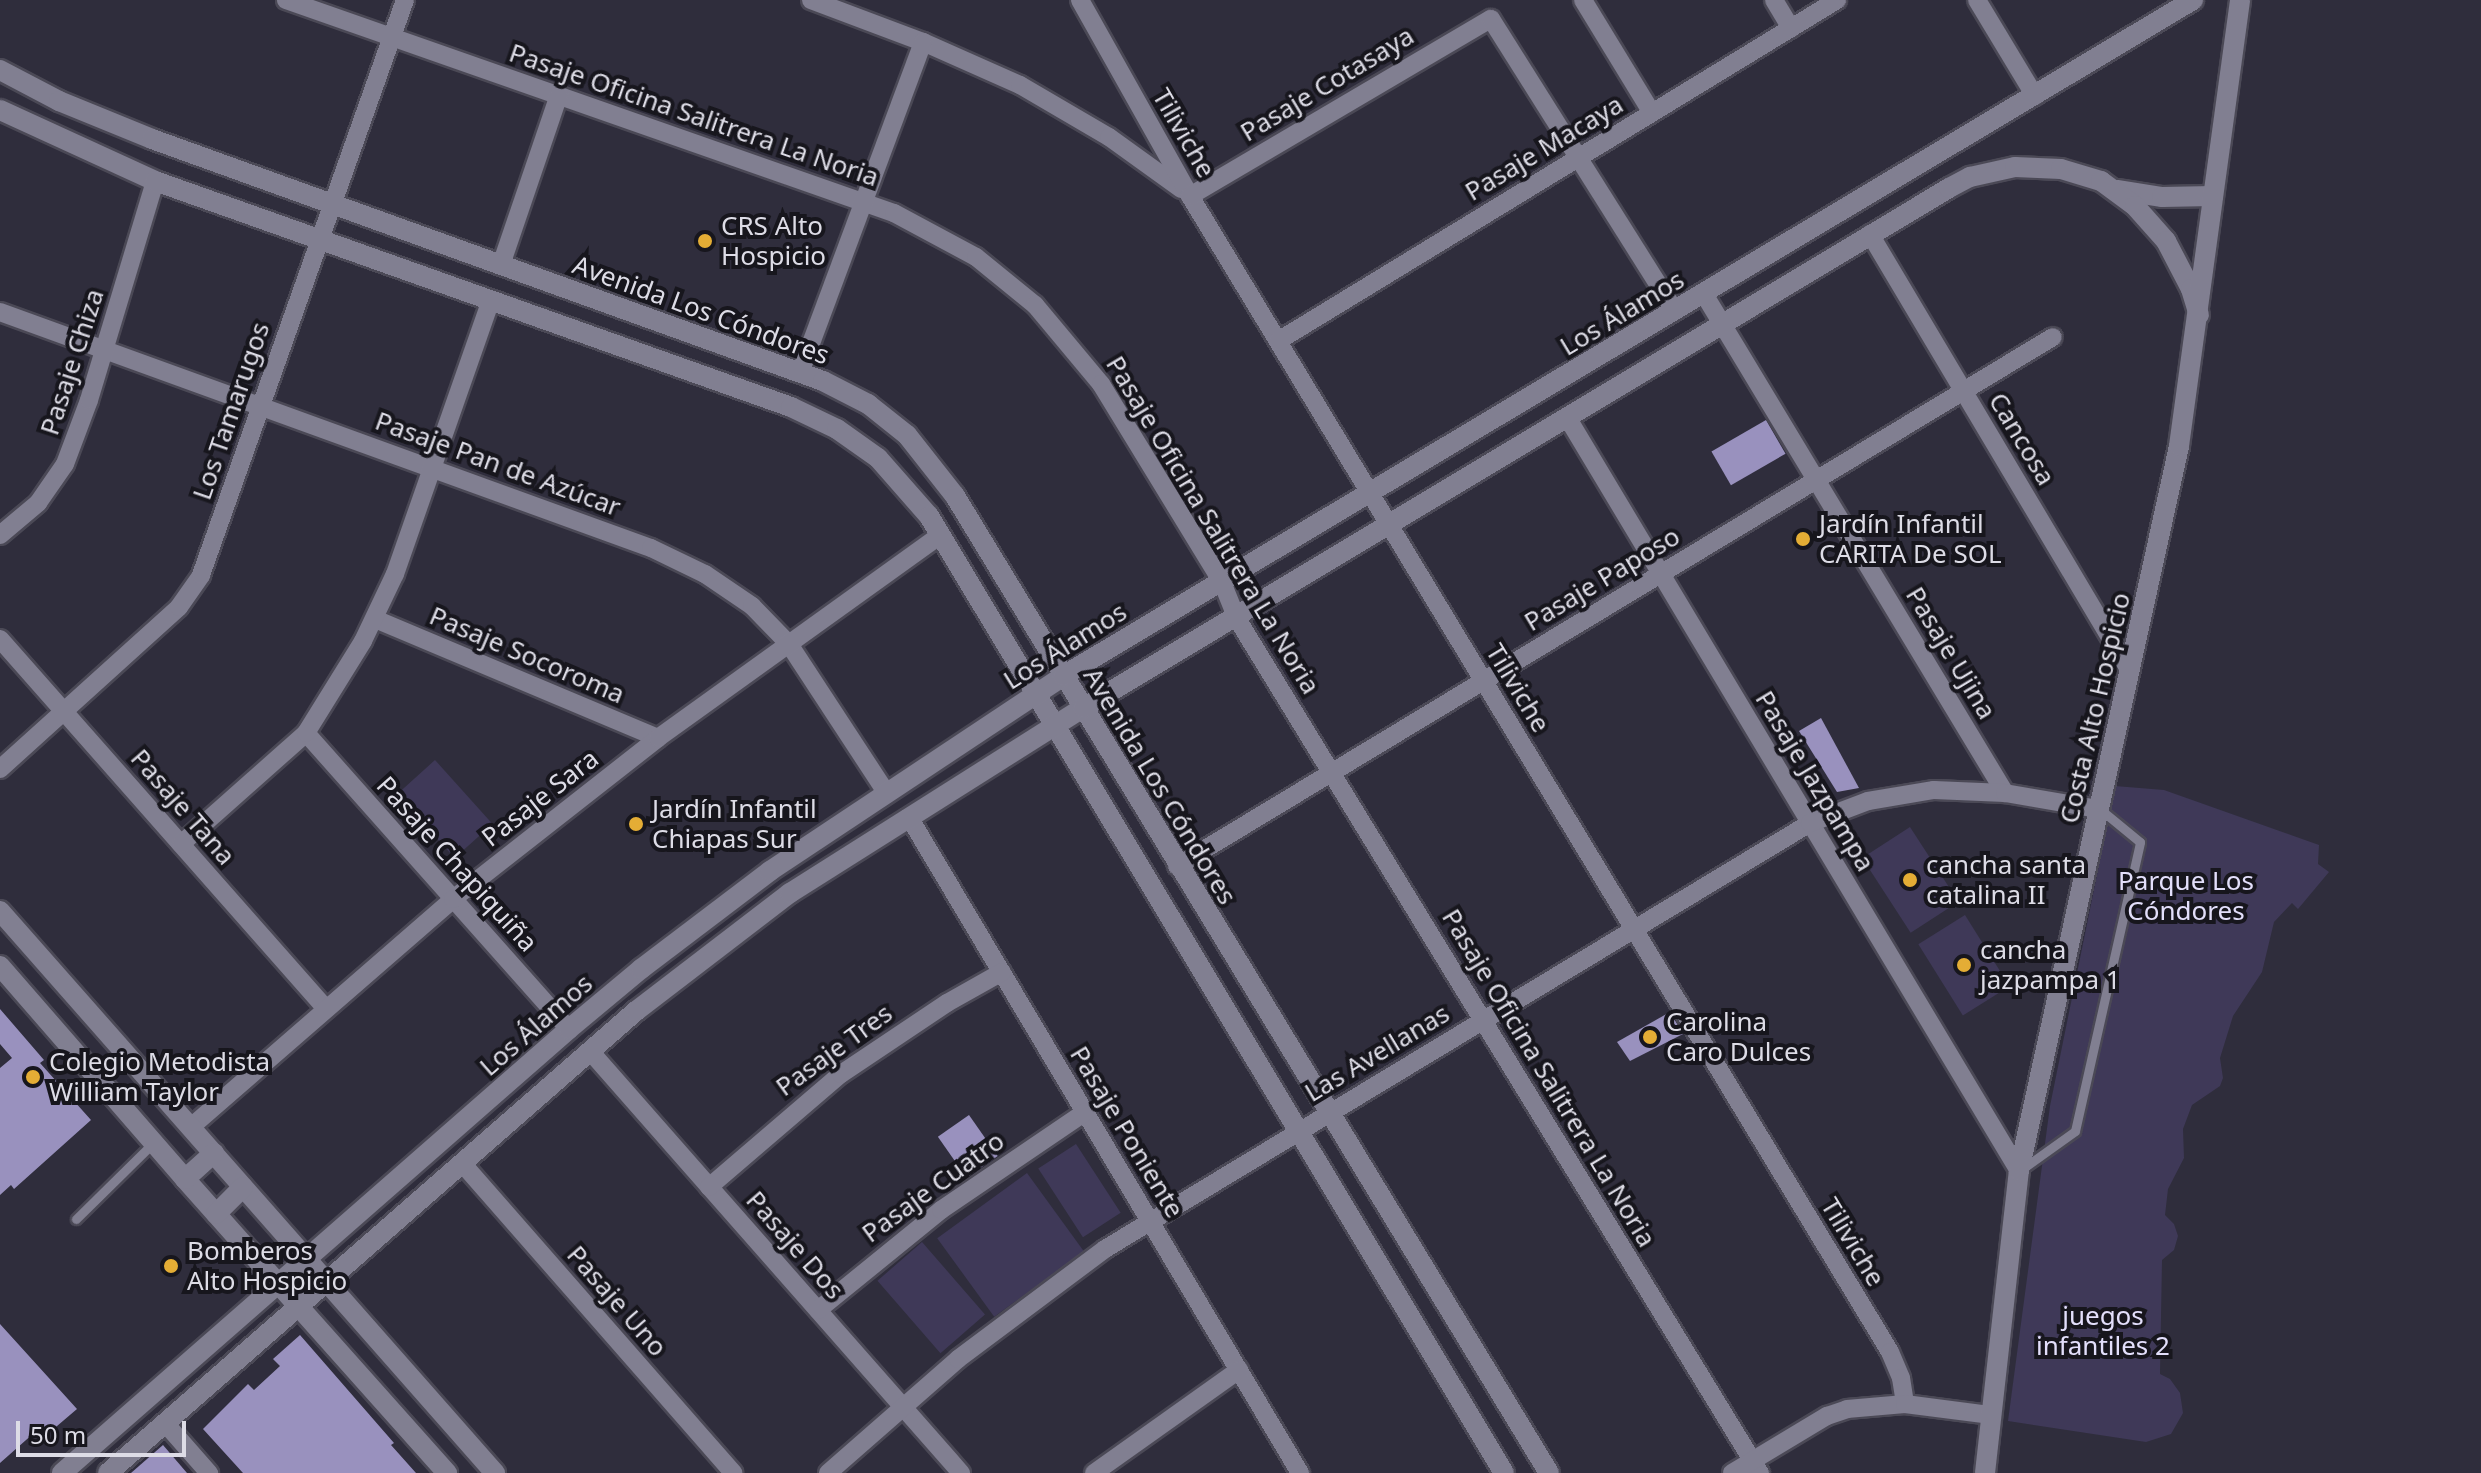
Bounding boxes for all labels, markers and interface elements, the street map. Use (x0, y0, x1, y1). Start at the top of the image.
street label: Pasaje Cotasaya (1235, 20, 1419, 148)
street label: Pasaje Oficina Salitrera La Noria (505, 37, 883, 193)
street label: Tiliviche (1146, 83, 1222, 183)
street label: Pasaje Macaya (1459, 89, 1629, 207)
place label: CRS Alto Hospicio (721, 210, 826, 272)
marker: CRS Alto Hospicio (696, 232, 714, 250)
street label: Avenida Los Cóndores (569, 249, 833, 371)
street label: Los Álamos (1554, 264, 1690, 362)
street label: Pasaje Chiza (34, 285, 110, 439)
street label: Los Tamarugos (186, 318, 276, 504)
street label: Pasaje Oficina Salitrera La Noria (1100, 350, 1326, 700)
street label: Cancosa (1982, 387, 2062, 491)
street label: Pasaje Pan de Azúcar (371, 405, 625, 523)
place label: Jardín Infantil CARITA De SOL (1819, 508, 2002, 570)
street label: Pasaje Paposo (1519, 520, 1685, 638)
marker: Jardín Infantil CARITA De SOL (1794, 530, 1812, 548)
street label: Pasaje Ujina (1899, 581, 2003, 725)
street label: Costa Alto Hospicio (2053, 590, 2137, 826)
street label: Los Álamos (998, 596, 1132, 696)
street label: Pasaje Socoroma (425, 600, 629, 710)
street label: Tiliviche (1479, 638, 1557, 738)
street label: Avenida Los Cóndores (1077, 662, 1243, 910)
street label: Pasaje Jazpampa (1749, 685, 1881, 877)
street label: Pasaje Tana (124, 743, 242, 871)
street label: Pasaje Sara (476, 743, 604, 853)
street label: Pasaje Chapiquiña (370, 770, 544, 958)
place label: Jardín Infantil Chiapas Sur (652, 793, 817, 854)
marker: Jardín Infantil Chiapas Sur (627, 815, 645, 833)
place label: cancha santa catalina II (1926, 849, 2086, 910)
park label: Parque Los Cóndores (2118, 865, 2254, 926)
marker: cancha santa catalina II (1901, 871, 1919, 889)
street label: Pasaje Oficina Salitrera La Noria (1436, 903, 1662, 1253)
place label: cancha jazpampa 1 (1980, 934, 2121, 996)
marker: cancha jazpampa 1 (1955, 956, 1973, 974)
street label: Los Álamos (473, 968, 599, 1082)
street label: Pasaje Tres (770, 997, 898, 1103)
street label: Las Avellanas (1299, 998, 1455, 1108)
place label: Carolina Caro Dulces (1666, 1006, 1811, 1068)
marker: Carolina Caro Dulces (1641, 1028, 1659, 1046)
street label: Pasaje Poniente (1064, 1041, 1190, 1223)
place label: Colegio Metodista William Taylor (49, 1046, 270, 1108)
marker: Colegio Metodista William Taylor (24, 1068, 42, 1086)
street label: Pasaje Cuatro (856, 1125, 1010, 1249)
street label: Pasaje Dos (740, 1185, 850, 1305)
street label: Tiliviche (1814, 1192, 1892, 1292)
place label: Bomberos Alto Hospicio (187, 1235, 347, 1296)
street label: Pasaje Uno (561, 1239, 673, 1363)
marker: Bomberos Alto Hospicio (162, 1257, 180, 1275)
park label: juegos infantiles 2 (2036, 1300, 2170, 1362)
scale bar (20, 1405, 190, 1455)
text: 50 m (30, 1418, 86, 1451)

